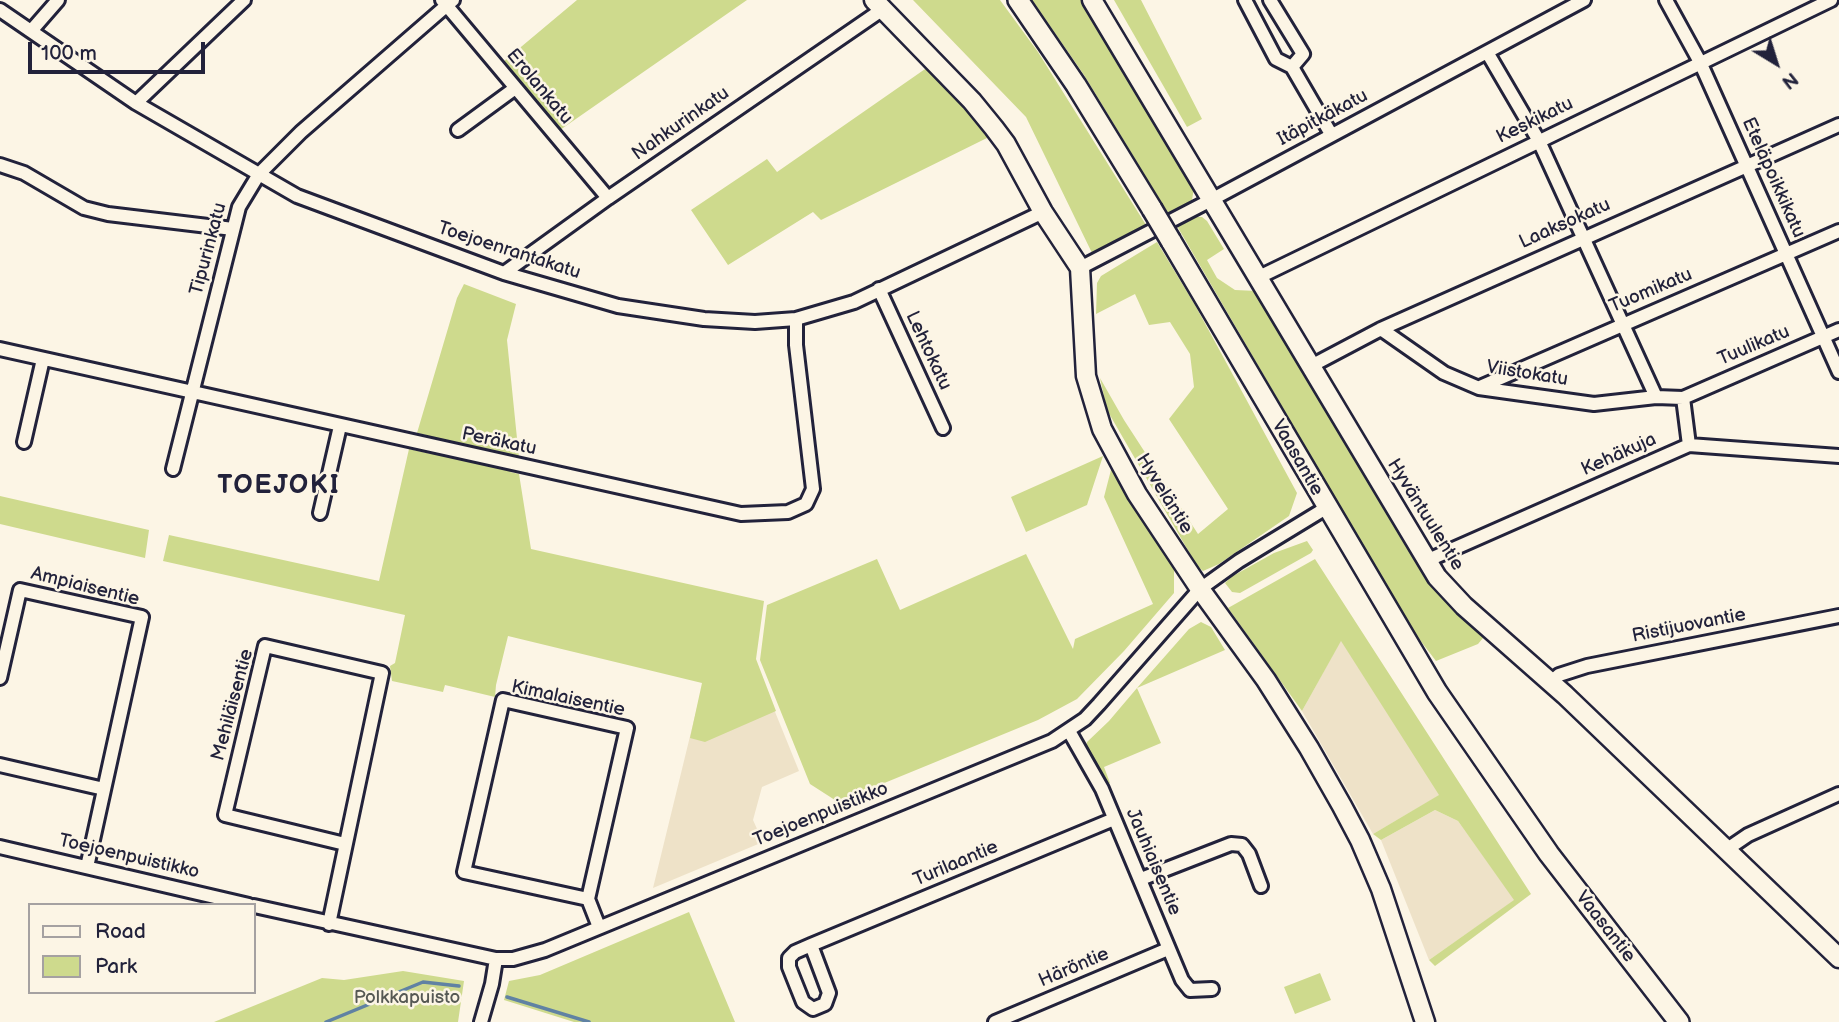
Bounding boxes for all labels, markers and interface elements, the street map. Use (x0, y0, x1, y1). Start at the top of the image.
scale bar (32, 28, 208, 72)
north arrow (1741, 28, 1811, 98)
text: 100 m (41, 41, 97, 66)
street label: Erolankatu (501, 45, 577, 129)
text: N (1777, 66, 1802, 93)
street label: Nahkurinkatu (628, 82, 734, 166)
street label: Itäpitkäkatu (1274, 85, 1372, 151)
street label: Keskikatu (1493, 93, 1577, 149)
street label: Eteläpoikkikatu (1736, 114, 1810, 242)
street label: Laaksokatu (1516, 194, 1614, 254)
street label: Tipurinkatu (186, 200, 232, 298)
street label: Toejoenrantakatu (435, 217, 583, 285)
street label: Tuomikatu (1606, 263, 1696, 319)
street label: Lehtokatu (900, 308, 956, 394)
street label: Tuulikatu (1715, 321, 1793, 371)
street label: Viistokatu (1485, 356, 1569, 392)
street label: Vaasantie (1266, 416, 1328, 500)
street label: Peräkatu (460, 423, 538, 461)
street label: Kehäkuja (1578, 428, 1660, 482)
street label: Hyveläntie (1130, 450, 1198, 538)
street label: Hyväntuulentie (1382, 455, 1468, 575)
district label: TOEJOKI (218, 470, 340, 502)
street label: Ampiaisentie (28, 563, 142, 611)
street label: Ristijuovantie (1630, 604, 1748, 648)
street label: Mehiläisentie (207, 647, 259, 763)
street label: Kimalaisentie (509, 676, 627, 722)
street label: Toejoenpuistikko (750, 778, 892, 852)
street label: Jauhiaisentie (1120, 805, 1186, 919)
street label: Toejoenpuistikko (57, 830, 201, 884)
street label: Turilaantie (910, 836, 1002, 892)
street label: Vaasantie (1570, 887, 1640, 967)
legend (28, 903, 256, 994)
text: Road (95, 919, 146, 944)
street label: Häröntie (1035, 943, 1113, 993)
text: Park (95, 954, 137, 979)
park label: Polkkapuisto (354, 987, 460, 1009)

